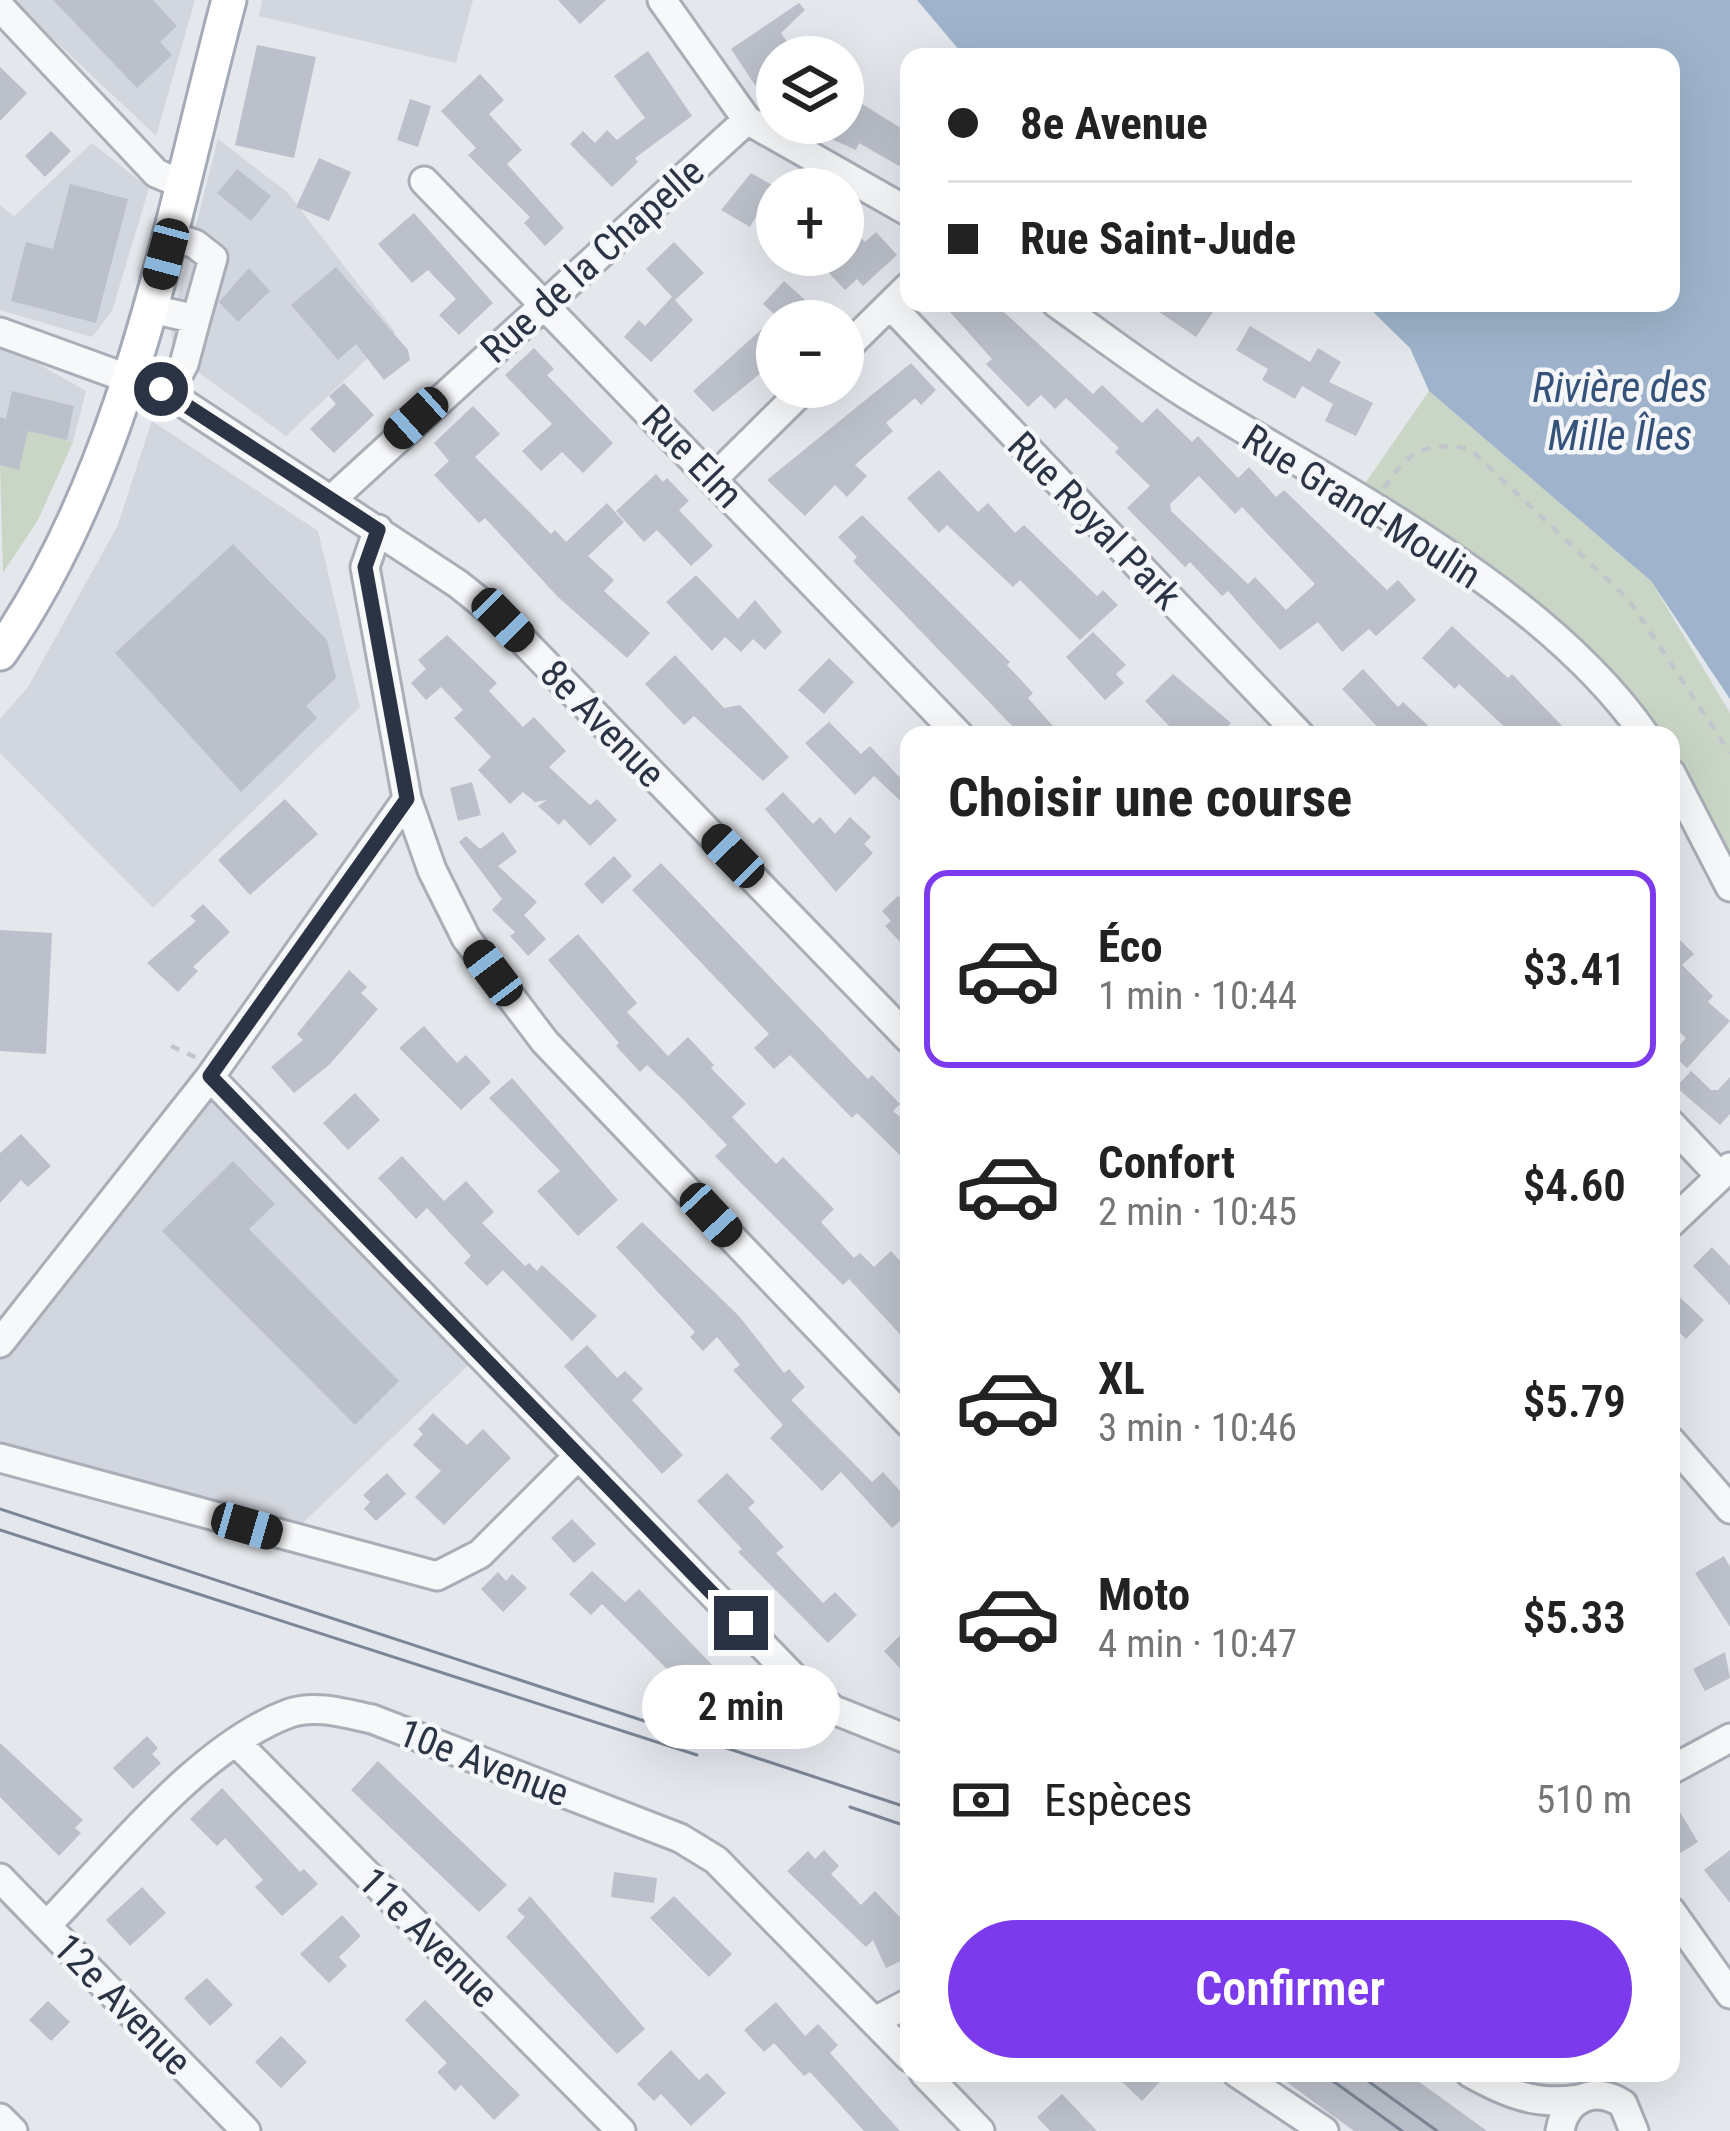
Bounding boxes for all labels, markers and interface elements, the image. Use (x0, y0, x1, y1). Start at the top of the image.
map controls (756, 36, 864, 408)
button: layers (756, 36, 864, 144)
text: 8e Avenue (1020, 97, 1208, 150)
street label: Rue de la Chapelle (472, 149, 713, 373)
button: + (756, 168, 864, 276)
text: Rue Saint-Jude (1020, 212, 1296, 265)
car (139, 215, 193, 293)
button: − (756, 300, 864, 408)
route start (134, 362, 188, 416)
water label: Rivière des Mille Îles (1532, 363, 1708, 460)
car (377, 381, 455, 455)
street label: Rue Elm (632, 396, 752, 517)
street label: Rue Grand-Moulin (1234, 415, 1489, 598)
street label: Rue Royal Park (998, 422, 1191, 619)
car (465, 582, 541, 658)
street label: 8e Avenue (531, 651, 674, 797)
text: Choisir une course (948, 766, 1352, 829)
car (695, 818, 771, 894)
icon: car (954, 915, 1062, 1023)
text: Éco (1098, 920, 1163, 973)
car (457, 933, 529, 1013)
text: $3.41 (1523, 943, 1626, 996)
text: 1 min · 10:44 (1098, 973, 1297, 1019)
icon: car (954, 1131, 1062, 1239)
text: Confort (1098, 1136, 1235, 1189)
text: $4.60 (1523, 1159, 1626, 1212)
car (673, 1176, 749, 1254)
text: 2 min · 10:45 (1098, 1189, 1297, 1235)
icon: car (954, 1347, 1062, 1455)
text: XL (1098, 1352, 1145, 1405)
text: $5.79 (1523, 1375, 1626, 1428)
text: 3 min · 10:46 (1098, 1405, 1297, 1451)
car (207, 1499, 287, 1553)
icon: car (954, 1563, 1062, 1671)
text: Moto (1098, 1568, 1190, 1621)
text: $5.33 (1523, 1591, 1626, 1644)
route end (714, 1596, 768, 1650)
text: 4 min · 10:47 (1098, 1621, 1297, 1667)
callout: 2 min (642, 1665, 840, 1749)
text: 2 min (698, 1684, 784, 1730)
street label: 10e Avenue (392, 1710, 575, 1816)
icon: cash (948, 1767, 1014, 1833)
text: Espèces (1044, 1774, 1193, 1827)
text: 510 m (1536, 1777, 1632, 1823)
street label: 11e Avenue (349, 1859, 507, 2017)
button: Confirmer (948, 1920, 1632, 2058)
street label: 12e Avenue (44, 1925, 201, 2085)

